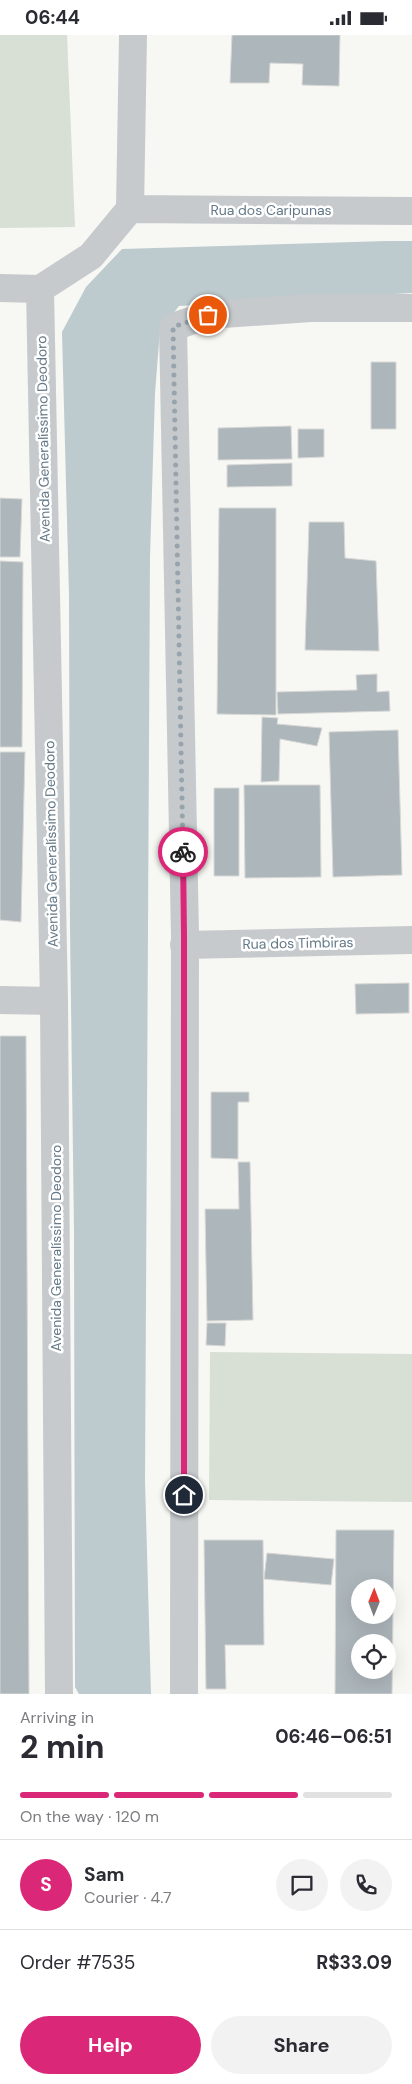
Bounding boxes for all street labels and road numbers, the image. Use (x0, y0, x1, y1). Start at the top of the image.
street label: Rua dos Caripunas (210, 201, 332, 219)
street label: Avenida Generalíssimo Deodoro (32, 335, 54, 543)
street label: Avenida Generalíssimo Deodoro (40, 740, 62, 948)
street label: Rua dos Timbiras (242, 933, 354, 953)
street label: Avenida Generalíssimo Deodoro (47, 1145, 65, 1351)

